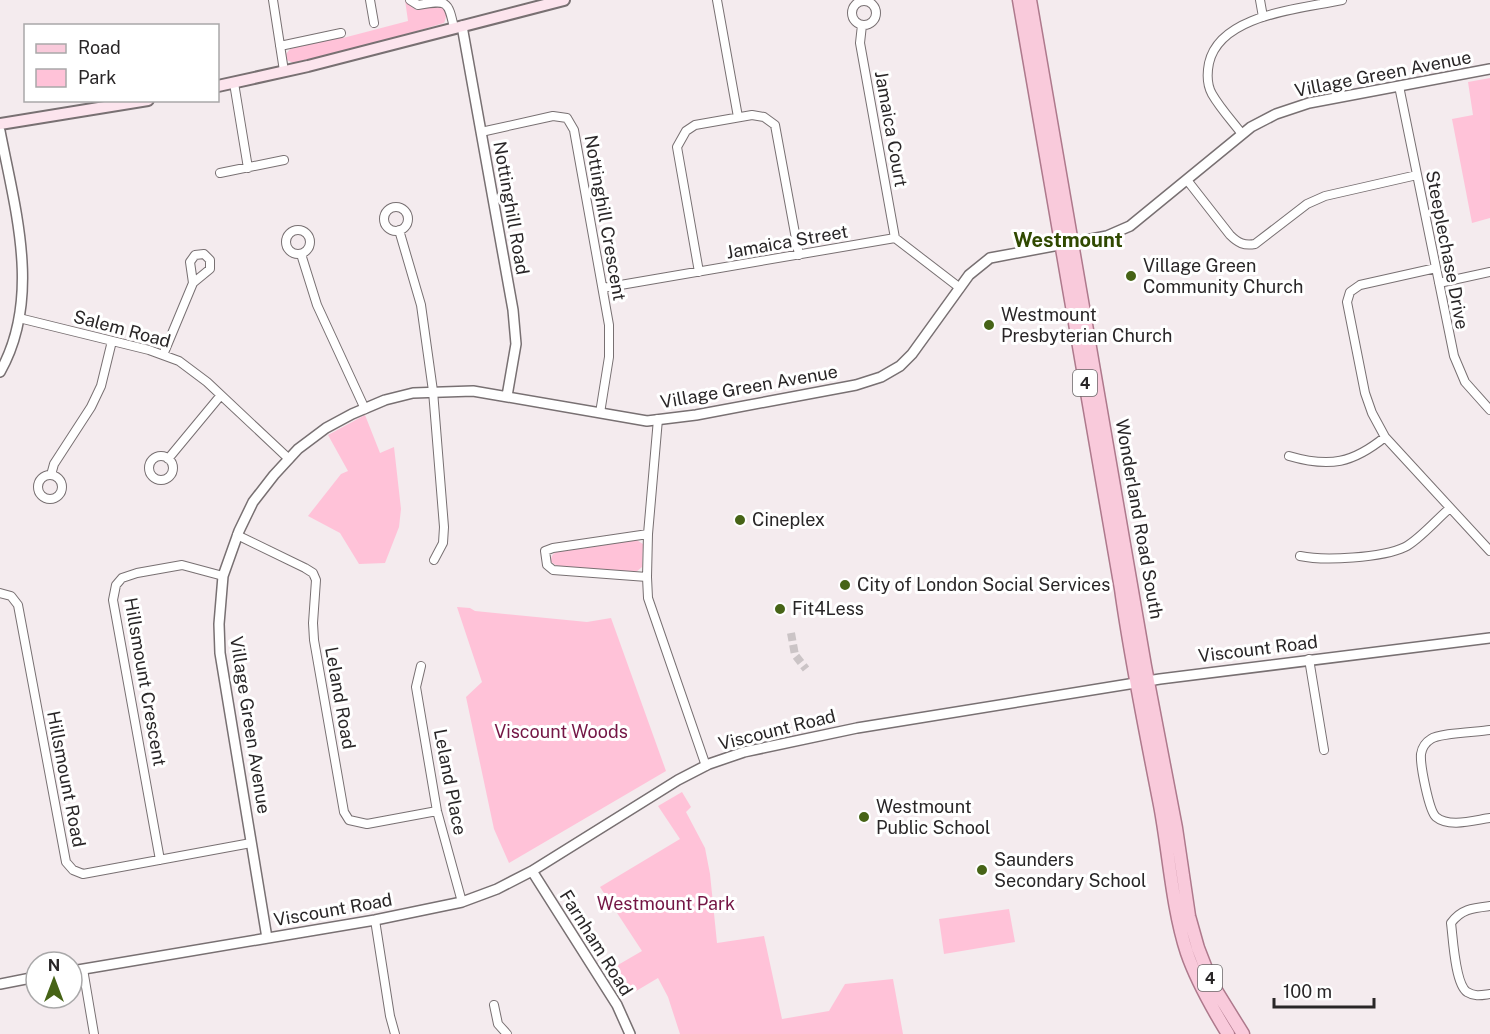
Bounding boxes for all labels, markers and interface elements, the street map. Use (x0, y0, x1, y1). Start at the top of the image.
legend (24, 24, 219, 102)
text: Road (78, 37, 121, 58)
street label: Village Green Avenue (1293, 46, 1473, 101)
text: Park (78, 67, 116, 88)
street label: Jamaica Court (871, 69, 912, 189)
street label: Nottinghill Crescent (581, 133, 630, 302)
street label: Nottinghill Road (489, 140, 534, 276)
street label: Steeplechase Drive (1422, 169, 1473, 331)
street label: Jamaica Street (724, 220, 850, 263)
district label: Westmount (1013, 228, 1123, 252)
place label: Village Green Community Church (1143, 255, 1303, 297)
marker: Village Green Community Church (1124, 269, 1138, 283)
place label: Westmount Presbyterian Church (1001, 304, 1172, 346)
street label: Salem Road (71, 305, 173, 352)
marker: Westmount Presbyterian Church (982, 318, 996, 332)
street label: Village Green Avenue (659, 361, 839, 412)
road number: 4 (1073, 370, 1097, 396)
street label: Wonderland Road South (1112, 417, 1167, 621)
place label: Cineplex (752, 509, 825, 530)
marker: Cineplex (733, 513, 747, 527)
place label: City of London Social Services (857, 574, 1110, 595)
marker: City of London Social Services (838, 578, 852, 592)
street label: Hillsmount Crescent (120, 596, 171, 768)
place label: Fit4Less (792, 598, 864, 619)
marker: Fit4Less (773, 602, 787, 616)
street label: Viscount Road (1197, 631, 1319, 666)
street label: Village Green Avenue (226, 635, 275, 815)
street label: Leland Road (321, 645, 360, 751)
street label: Viscount Road (716, 705, 838, 754)
street label: Hillsmount Road (43, 709, 90, 849)
park label: Viscount Woods (494, 721, 628, 742)
street label: Leland Place (430, 727, 471, 837)
place label: Westmount Public School (876, 796, 990, 838)
marker: Westmount Public School (857, 810, 871, 824)
place label: Saunders Secondary School (994, 849, 1146, 891)
marker: Saunders Secondary School (975, 863, 989, 877)
street label: Farnham Road (556, 886, 637, 1000)
street label: Viscount Road (272, 889, 394, 930)
park label: Westmount Park (597, 893, 735, 914)
north arrow (24, 950, 84, 1010)
text: N (48, 956, 60, 975)
road number: 4 (1198, 965, 1222, 991)
scale bar (1274, 971, 1374, 1009)
text: 100 m (1283, 981, 1332, 1002)

